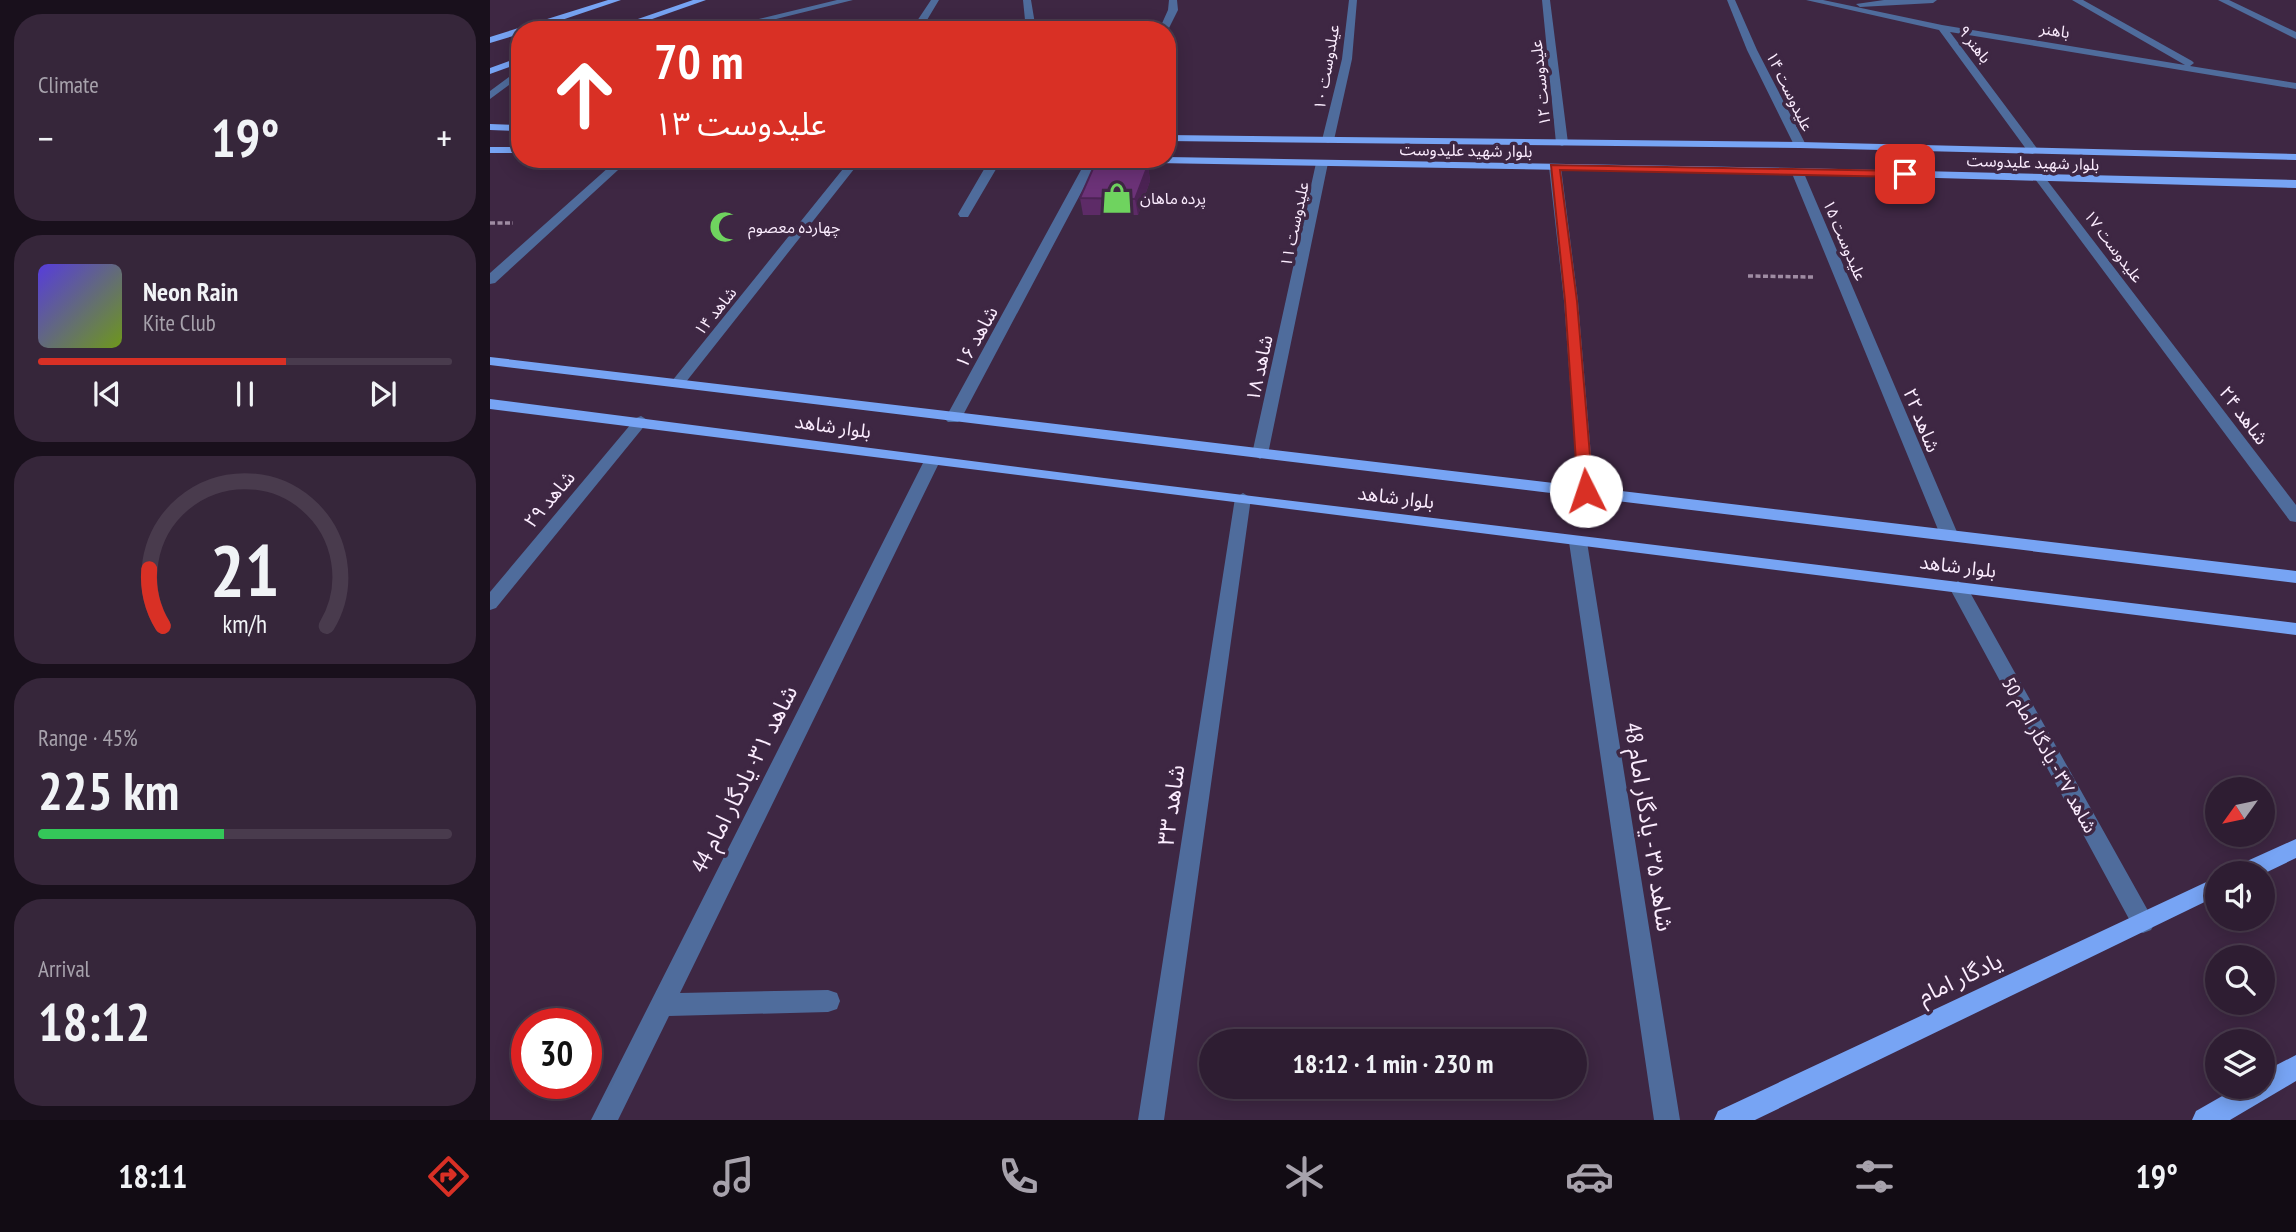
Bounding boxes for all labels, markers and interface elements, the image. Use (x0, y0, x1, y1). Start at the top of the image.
street label: باهنر (2038, 18, 2071, 42)
street label: باهنر ۹ (1954, 21, 1996, 67)
street label: عیلدوست ۱۰ (1309, 23, 1343, 111)
text: 70 m (654, 29, 743, 93)
street label: علیدوست ۱۲ (1526, 39, 1554, 127)
street label: علیدوست ۱۴ (1762, 48, 1818, 134)
icon: ahead (539, 49, 630, 140)
text: Climate (38, 70, 99, 99)
text: علیدوست ۱۳ (654, 102, 826, 144)
text: 19° (211, 104, 279, 171)
text: − (38, 113, 54, 162)
text: + (436, 113, 452, 162)
street label: بلوار شهید علیدوست (1399, 139, 1533, 161)
pin (1875, 144, 1935, 204)
street label: بلوار شهید علیدوست (1966, 150, 2100, 174)
icon: arrive (1886, 155, 1924, 193)
street label: علیدوست ۱۱ (1275, 180, 1313, 268)
shop icon: پرده ماهان (1100, 181, 1134, 215)
place label: پرده ماهان (1140, 188, 1206, 209)
street label: علیدوست ۱۵ (1819, 196, 1871, 284)
street label: علیدوست ۱۷ (2080, 206, 2148, 286)
mosque icon: چهارده معصوم (708, 210, 742, 244)
place label: چهارده معصوم (748, 217, 840, 240)
text: Neon Rain (143, 275, 238, 308)
street label: شاهد ۱۴ (689, 283, 741, 339)
street label: شاهد ۱۶ (949, 302, 1003, 372)
text: Kite Club (143, 308, 216, 337)
street label: شاهد ۱۸ (1240, 333, 1278, 403)
icon: previous (88, 375, 126, 413)
icon: pause (226, 375, 264, 413)
icon: next (364, 375, 402, 413)
street label: شاهد ۲۴ (2214, 381, 2274, 449)
street label: شاهد ۲۲ (1898, 384, 1946, 456)
street label: بلوار شاهد (793, 409, 873, 443)
position arrow (1549, 454, 1623, 528)
street label: شاهد ۲۹ (518, 466, 580, 532)
street label: بلوار شاهد (1356, 480, 1436, 514)
text: 21 (210, 522, 280, 616)
street label: بلوار شاهد (1918, 549, 1998, 583)
text: km/h (223, 608, 267, 640)
street label: شاهد ۳۷ - یادگار امام 50 (1995, 673, 2103, 839)
street label: شاهد ۳۱- یادگار امام 44 (684, 680, 807, 879)
street label: شاهد ۳۵ - یادگار امام 48 (1615, 720, 1680, 934)
text: Range · 45% (38, 723, 138, 752)
text: 225 km (38, 757, 179, 824)
street label: شاهد ۳۳ (1150, 763, 1191, 847)
north arrow (2205, 777, 2275, 847)
map controls (2205, 777, 2275, 1099)
button: sound (2205, 861, 2275, 931)
button: search (2205, 945, 2275, 1015)
street label: یادگار امام (1913, 946, 2008, 1013)
text: Arrival (38, 954, 90, 983)
text: 18:12 (38, 988, 150, 1055)
speed limit sign: 30 (511, 1008, 602, 1099)
button: layers (2205, 1029, 2275, 1099)
text: 18:12 · 1 min · 230 m (1293, 1047, 1493, 1080)
icon: directions (424, 1152, 473, 1201)
icon: music (709, 1152, 758, 1201)
icon: phone (994, 1152, 1043, 1201)
icon: climate (1280, 1152, 1329, 1201)
icon: car (1565, 1152, 1614, 1201)
icon: filters (1850, 1152, 1899, 1201)
text: 18:11 (118, 1155, 187, 1197)
text: 19° (2136, 1155, 2178, 1197)

